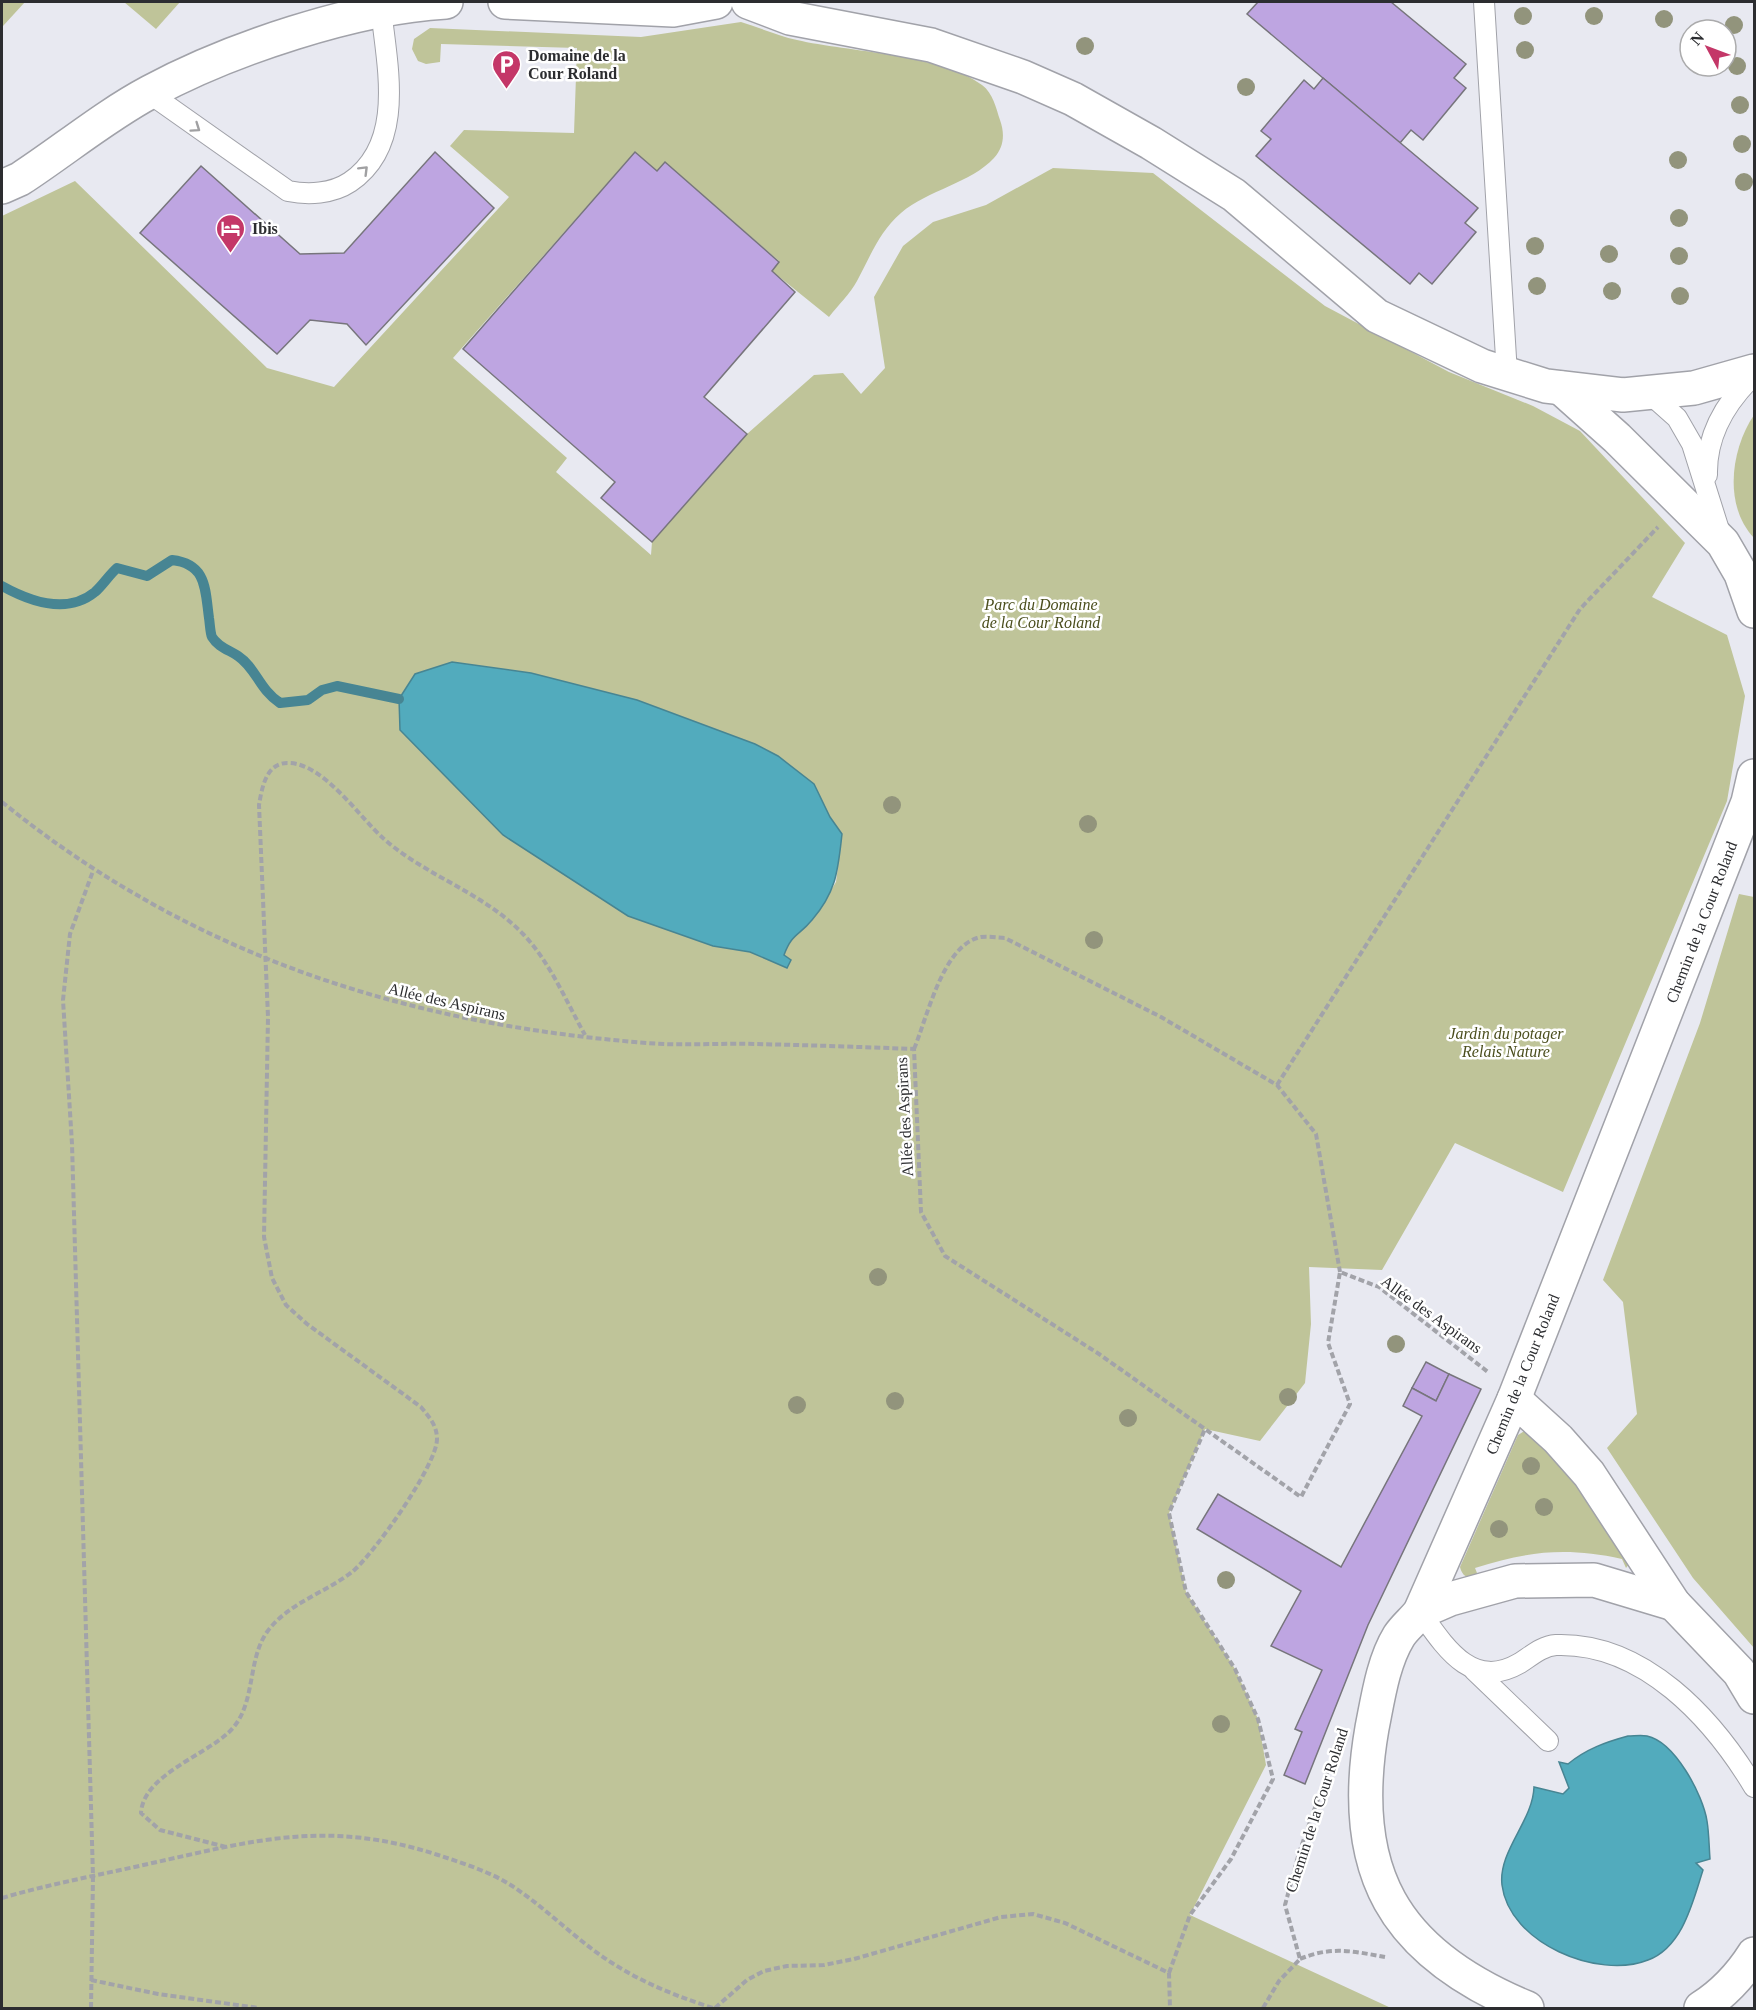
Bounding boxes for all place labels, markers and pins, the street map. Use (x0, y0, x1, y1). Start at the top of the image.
place label: Domaine de la Cour Roland (528, 47, 626, 82)
parking icon: Domaine de la Cour Roland (491, 48, 523, 90)
hotel icon: Ibis (215, 212, 247, 254)
place label: Ibis (252, 220, 278, 237)

